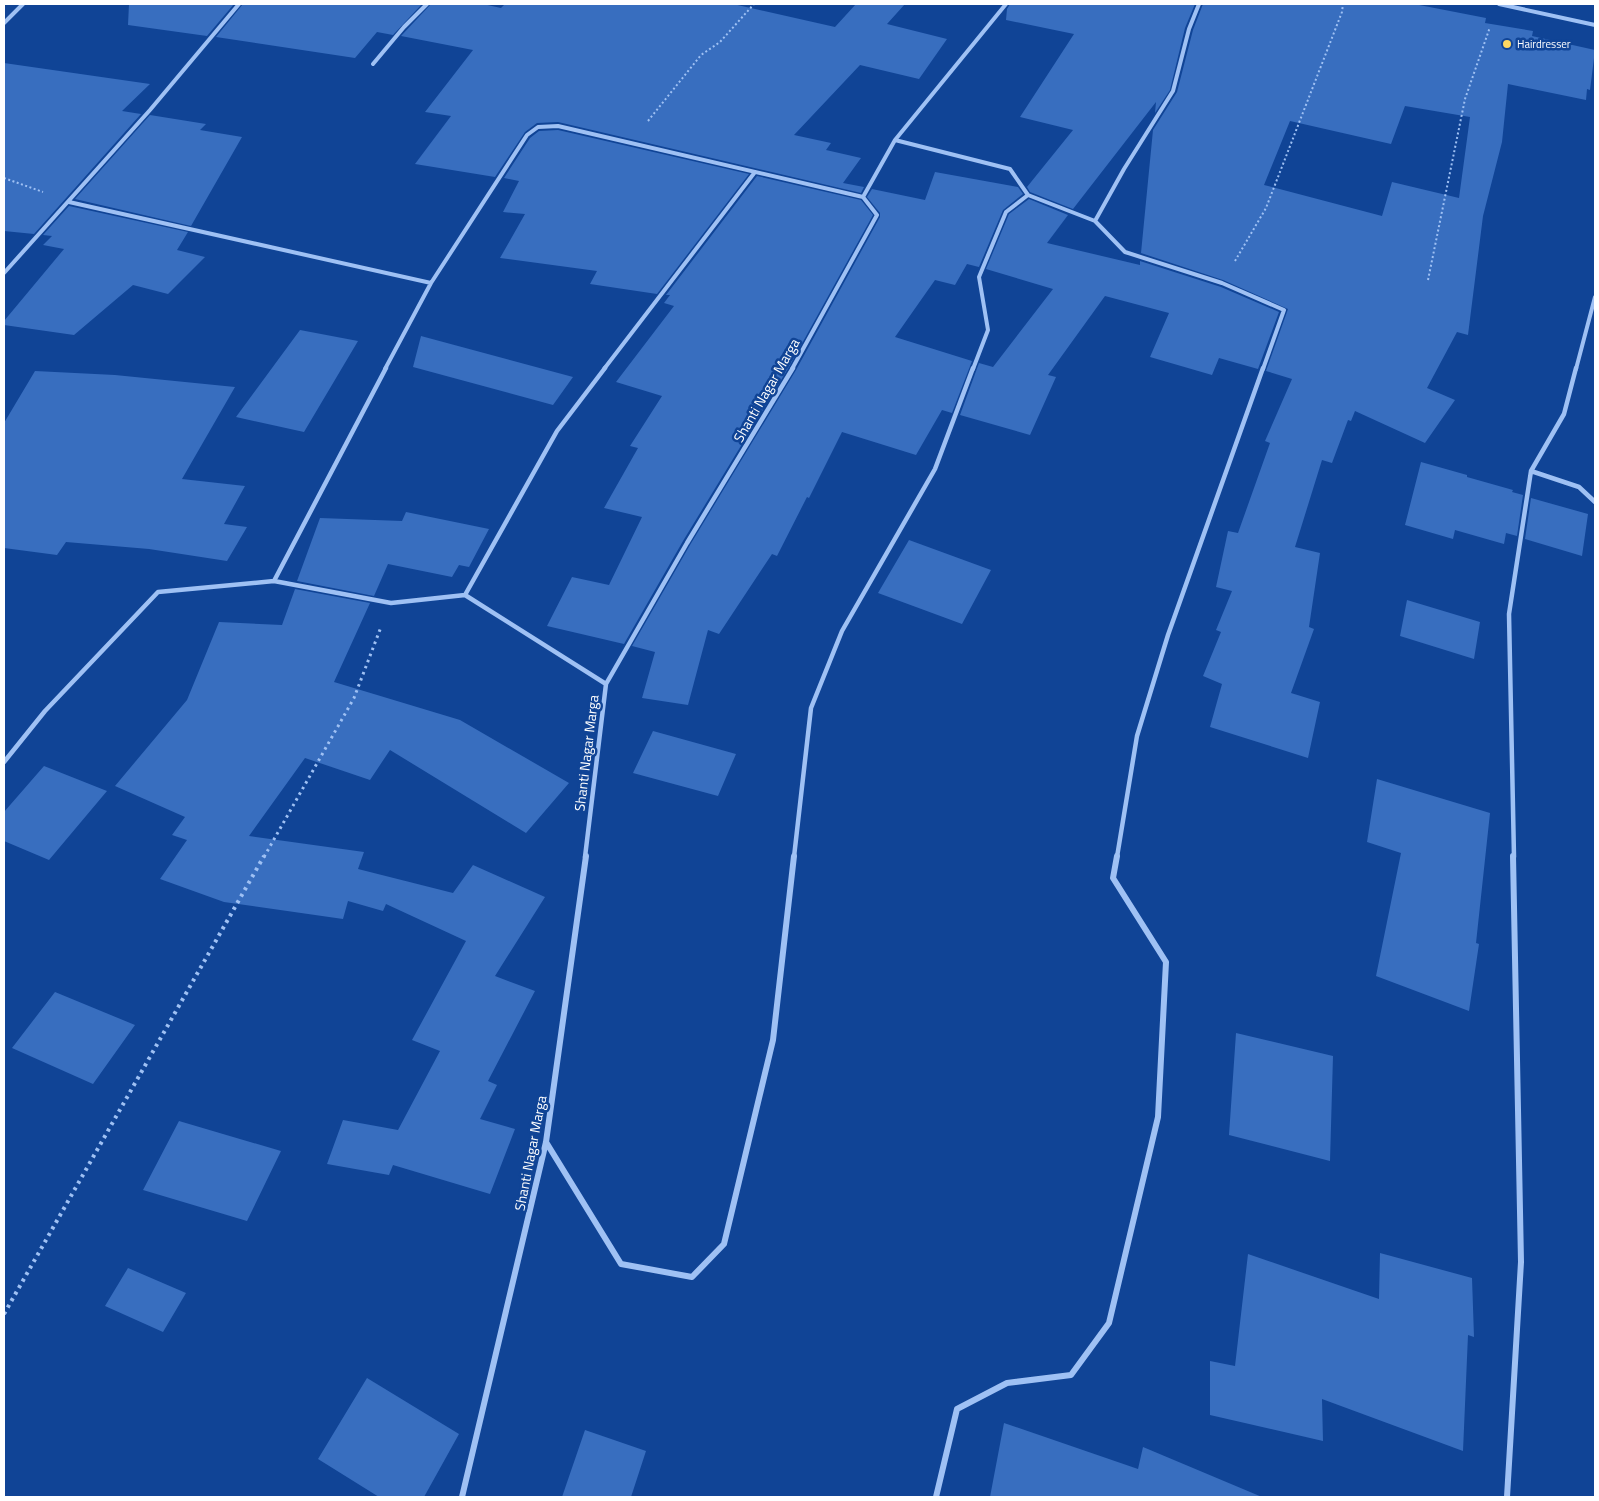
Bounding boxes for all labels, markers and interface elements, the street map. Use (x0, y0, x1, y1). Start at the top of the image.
place label: Hairdresser (1517, 36, 1571, 52)
marker: Hairdresser (1501, 38, 1513, 50)
street label: Shanti Nagar Marga (728, 334, 804, 446)
street label: Shanti Nagar Marga (568, 694, 604, 812)
street label: Shanti Nagar Marga (509, 1094, 551, 1212)

